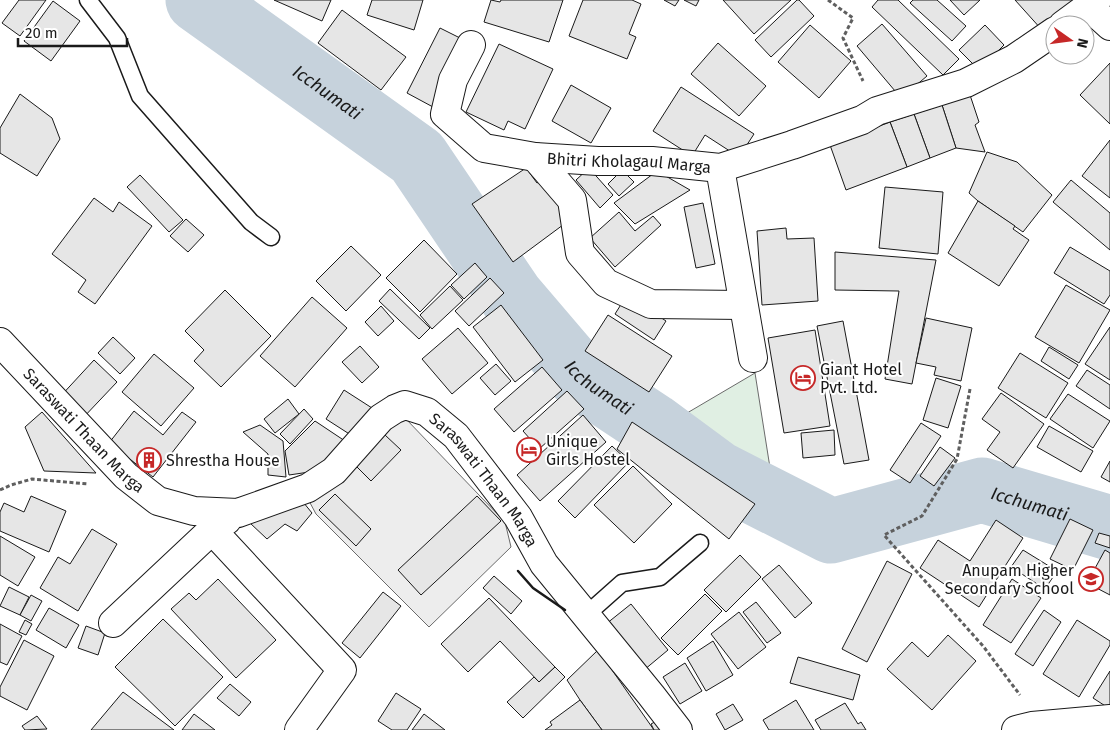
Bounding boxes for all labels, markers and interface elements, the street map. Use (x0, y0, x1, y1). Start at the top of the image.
scale bar (18, 15, 126, 47)
north arrow (1045, 15, 1095, 65)
text: 20 m (25, 24, 58, 42)
text: N (1073, 36, 1092, 50)
water label: Icchumati (288, 60, 366, 125)
street label: Bhitri Kholagaul Marga (546, 148, 712, 177)
water label: Icchumati (560, 356, 637, 420)
place label: Giant Hotel Pvt. Ltd. (820, 360, 902, 397)
street label: Saraswati Thaan Marga (20, 364, 148, 496)
hotel icon: Giant Hotel Pvt. Ltd. (790, 365, 816, 391)
street label: Saraswati Thaan Marga (426, 409, 542, 550)
place label: Unique Girls Hostel (546, 432, 630, 469)
hotel icon: Unique Girls Hostel (516, 437, 542, 463)
building icon: Shrestha House (136, 447, 162, 473)
place label: Shrestha House (166, 451, 280, 470)
water label: Icchumati (988, 482, 1071, 526)
place label: Anupam Higher Secondary School (945, 561, 1075, 598)
school or university icon: Anupam Higher Secondary School (1078, 566, 1104, 592)

